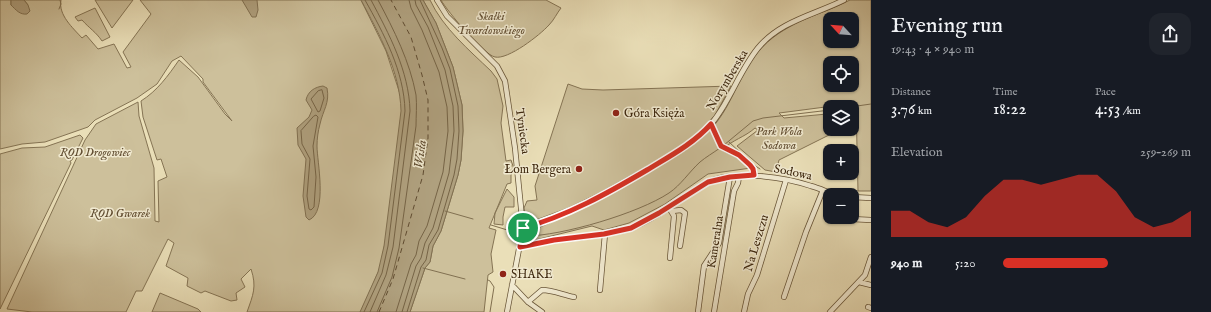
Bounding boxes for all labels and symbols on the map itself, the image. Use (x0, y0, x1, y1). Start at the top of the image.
park label: Skałki Twardowskiego (457, 9, 525, 39)
north arrow (823, 12, 859, 48)
street label: Norymberska (703, 46, 752, 113)
place label: Góra Księża (624, 106, 685, 121)
street label: Tyniecka (512, 107, 533, 156)
marker: Góra Księża (611, 108, 621, 118)
park label: Park Wola Sodowa (756, 124, 802, 153)
water label: Wisła (410, 139, 431, 170)
park label: ROD Drogowiec (60, 145, 131, 161)
street label: Sodowa (773, 161, 814, 184)
place label: Łom Bergera (505, 162, 572, 177)
marker: Łom Bergera (574, 164, 584, 174)
park label: ROD Gwarek (90, 206, 150, 221)
pin (506, 211, 540, 245)
street label: Na Leszczu (741, 213, 772, 273)
street label: Kameralna (704, 214, 727, 269)
place label: SHAKE (511, 267, 553, 282)
marker: SHAKE (498, 269, 508, 279)

